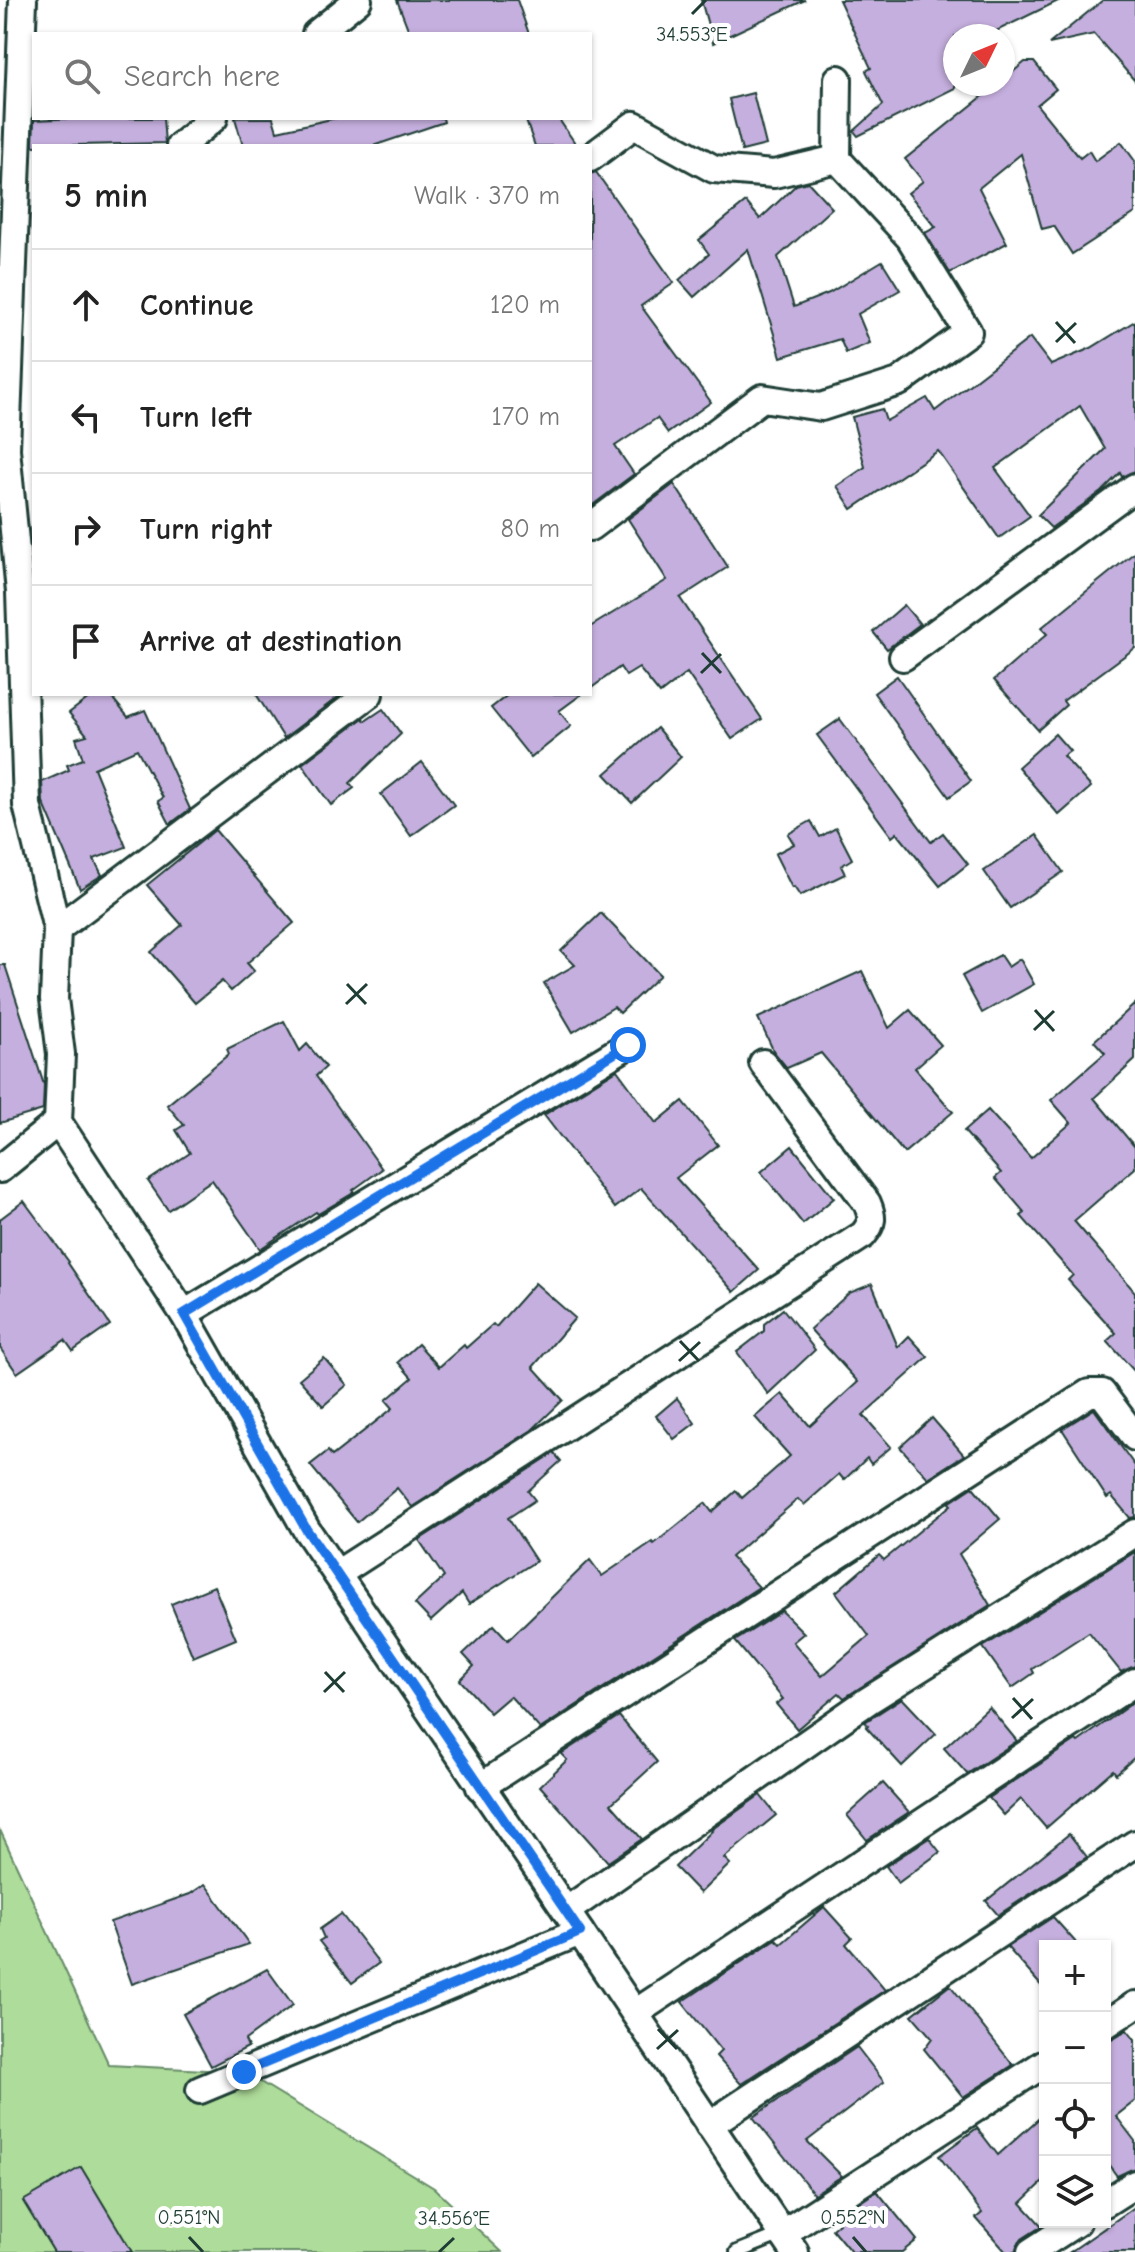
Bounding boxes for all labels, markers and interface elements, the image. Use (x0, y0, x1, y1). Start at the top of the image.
text: 34.553°E (656, 23, 728, 46)
north arrow (943, 24, 1015, 96)
search box (32, 32, 592, 120)
icon: search (60, 54, 104, 98)
text: Search here (124, 59, 280, 94)
text: 5 min (64, 176, 148, 216)
text: Walk · 370 m (414, 181, 560, 211)
icon: ahead (64, 283, 108, 327)
text: Continue (140, 288, 254, 323)
text: 120 m (490, 290, 560, 320)
icon: left (64, 395, 108, 439)
text: Turn left (140, 400, 252, 435)
text: 170 m (491, 402, 560, 432)
icon: right (64, 507, 108, 551)
text: Turn right (140, 512, 272, 547)
text: 80 m (501, 514, 560, 544)
icon: arrive (64, 619, 108, 663)
text: Arrive at destination (140, 624, 402, 659)
route start (610, 1027, 646, 1063)
map controls (1039, 1940, 1111, 2228)
button: + (1039, 1940, 1111, 2012)
button: − (1039, 2012, 1111, 2084)
route end (226, 2054, 262, 2090)
button: locate (1039, 2084, 1111, 2156)
button: layers (1039, 2156, 1111, 2228)
text: 0.551°N (158, 2206, 220, 2229)
text: 0.552°N (820, 2206, 886, 2229)
text: 34.556°E (418, 2207, 490, 2230)

